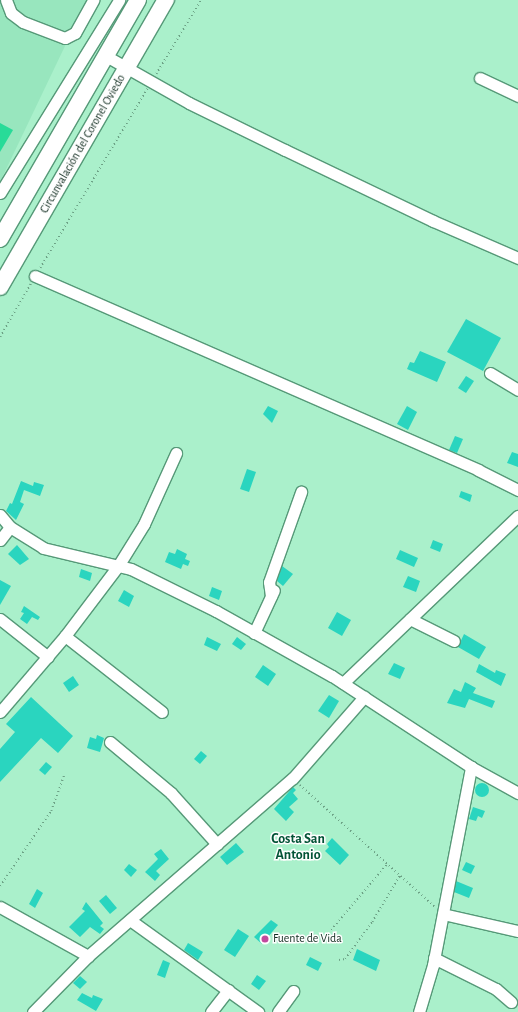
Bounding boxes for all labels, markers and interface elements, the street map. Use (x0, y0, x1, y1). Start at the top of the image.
street label: Circunvalación del Coronel Oviedo (37, 72, 129, 216)
district label: Costa San Antonio (271, 831, 325, 864)
place label: Fuente de Vida (273, 932, 342, 946)
marker: Fuente de Vida (260, 934, 270, 944)

